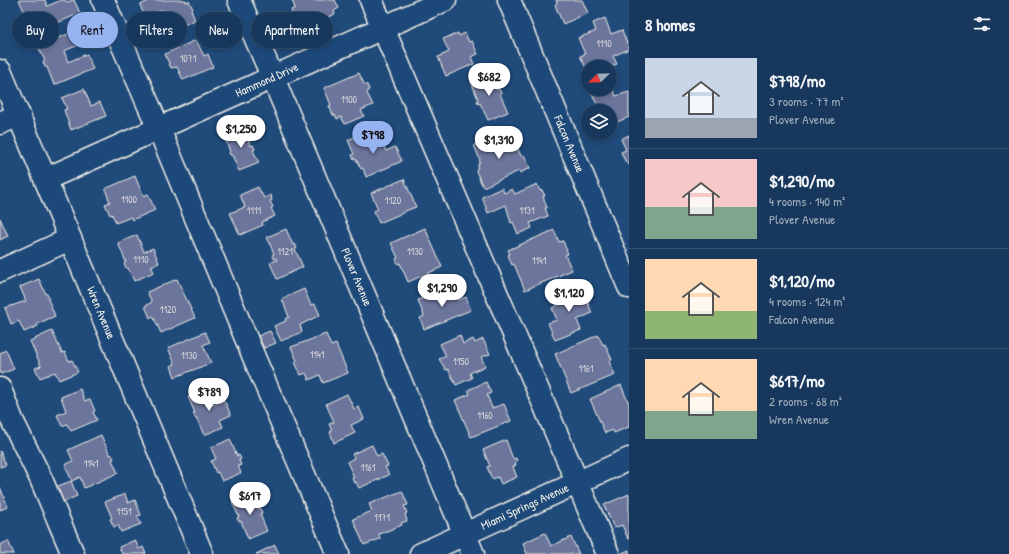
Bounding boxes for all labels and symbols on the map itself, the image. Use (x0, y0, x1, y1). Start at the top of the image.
house number: 1110 (596, 37, 612, 50)
house number: 1071 (180, 52, 197, 65)
street label: Hammond Drive (233, 58, 301, 101)
north arrow (581, 60, 617, 96)
pin: $682 (465, 63, 513, 97)
house number: 1100 (341, 93, 358, 106)
street label: Falcon Avenue (550, 112, 589, 175)
pin: $1,250 (208, 115, 274, 149)
pin: $798 (349, 121, 397, 155)
pin: $1,310 (466, 126, 532, 160)
house number: 1100 (121, 193, 138, 206)
house number: 1120 (385, 194, 402, 207)
house number: 1111 (247, 204, 262, 217)
house number: 1131 (519, 204, 535, 217)
house number: 1121 (277, 245, 293, 258)
street label: Plover Avenue (337, 245, 377, 309)
house number: 1130 (407, 245, 424, 258)
house number: 1110 (133, 253, 149, 266)
house number: 1141 (532, 254, 547, 267)
pin: $1,290 (409, 274, 475, 308)
pin: $1,120 (536, 279, 602, 313)
street label: Wren Avenue (83, 284, 120, 342)
house number: 1120 (160, 303, 177, 316)
house number: 1141 (310, 348, 325, 361)
house number: 1130 (181, 349, 198, 362)
house number: 1150 (453, 355, 469, 368)
house number: 1161 (579, 362, 594, 375)
pin: $789 (185, 378, 233, 412)
house number: 1160 (477, 409, 493, 422)
house number: 1141 (84, 457, 99, 470)
house number: 1161 (361, 461, 376, 474)
street label: Miami Springs Avenue (478, 479, 571, 534)
pin: $617 (226, 482, 274, 516)
house number: 1151 (116, 505, 132, 518)
house number: 1171 (374, 511, 390, 524)

